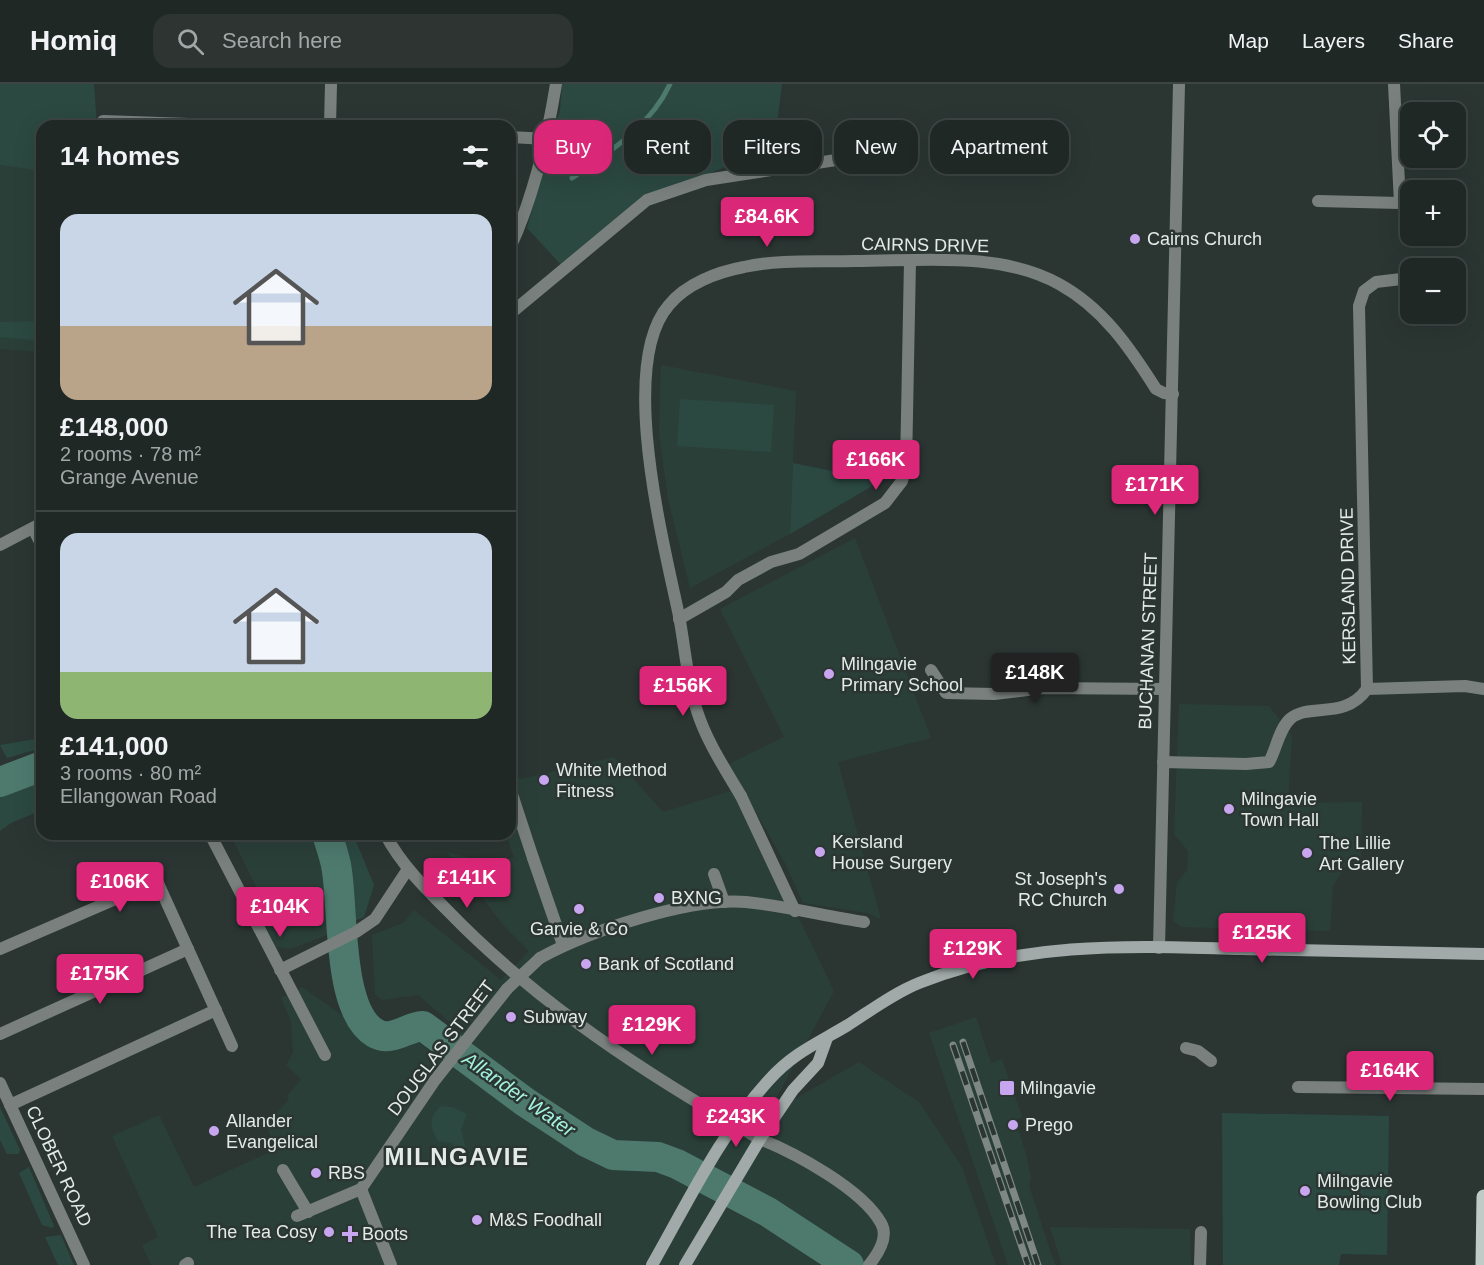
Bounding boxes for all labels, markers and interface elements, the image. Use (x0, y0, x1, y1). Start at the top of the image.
search box (153, 14, 573, 68)
text: Homiq (30, 25, 117, 56)
icon: search (174, 25, 207, 58)
text: Search here (222, 28, 342, 53)
text: Map (1228, 29, 1269, 52)
text: Layers (1302, 29, 1365, 52)
text: Share (1398, 29, 1454, 52)
map controls (1400, 102, 1466, 324)
button: locate (1400, 102, 1466, 168)
chip: Buy (534, 120, 612, 174)
chip: Rent (624, 120, 711, 174)
chip: Filters (723, 120, 822, 174)
chip: New (834, 120, 918, 174)
chip: Apartment (930, 120, 1069, 174)
icon: filters (459, 140, 492, 173)
text: 14 homes (60, 141, 180, 171)
button: + (1400, 180, 1466, 246)
pin: £84.6K (718, 197, 816, 248)
text: £84.6K (735, 205, 799, 227)
place label: Cairns Church (1147, 229, 1262, 249)
marker: Cairns Church (1128, 232, 1142, 246)
street label: CAIRNS DRIVE (861, 234, 989, 256)
icon: home (222, 253, 330, 361)
button: − (1400, 258, 1466, 324)
text: £148,000 (60, 412, 168, 442)
pin: £166K (834, 440, 918, 491)
text: 2 rooms · 78 m² (60, 443, 201, 465)
text: £166K (847, 448, 905, 470)
pin: £171K (1113, 465, 1197, 516)
text: Grange Avenue (60, 466, 199, 488)
text: £171K (1126, 473, 1184, 495)
street label: KERSLAND DRIVE (1337, 507, 1359, 665)
street label: BUCHANAN STREET (1135, 552, 1161, 730)
icon: home (222, 572, 330, 680)
pin: £148K (993, 653, 1077, 704)
place label: Milngavie Primary School (841, 654, 963, 695)
text: £148K (1006, 661, 1064, 683)
pin: £156K (641, 666, 725, 717)
marker: Milngavie Primary School (822, 667, 836, 681)
text: £156K (654, 674, 712, 696)
text: £141,000 (60, 731, 168, 761)
place label: White Method Fitness (556, 760, 667, 801)
text: 3 rooms · 80 m² (60, 762, 201, 784)
marker: White Method Fitness (537, 773, 551, 787)
text: Ellangowan Road (60, 785, 217, 807)
place label: Milngavie Town Hall (1241, 789, 1319, 830)
marker: Milngavie Town Hall (1222, 802, 1236, 816)
place label: Kersland House Surgery (832, 832, 952, 873)
place label: The Lillie Art Gallery (1319, 833, 1404, 874)
marker: Kersland House Surgery (813, 845, 827, 859)
marker: The Lillie Art Gallery (1300, 846, 1314, 860)
pin: £141K (425, 858, 509, 909)
pin: £106K (78, 862, 162, 913)
text: £141K (438, 866, 496, 888)
place label: St Joseph's RC Church (1015, 869, 1107, 910)
text: £106K (91, 870, 149, 892)
marker: St Joseph's RC Church (1112, 882, 1126, 896)
pin: £104K (238, 887, 322, 938)
place label: BXNG (671, 888, 722, 908)
marker: BXNG (652, 891, 666, 905)
text: £104K (251, 895, 309, 917)
marker: Garvie & Co (572, 902, 586, 916)
pin: £125K (1220, 913, 1304, 964)
place label: Garvie & Co (530, 919, 628, 939)
text: £125K (1233, 921, 1291, 943)
pin: £129K (931, 929, 1015, 980)
text: £129K (944, 937, 1002, 959)
pin: £175K (58, 954, 142, 1005)
place label: Bank of Scotland (598, 954, 734, 974)
marker: Bank of Scotland (579, 957, 593, 971)
text: £175K (71, 962, 129, 984)
street label: DOUGLAS STREET (384, 976, 498, 1120)
pin: £129K (610, 1005, 694, 1056)
place label: Subway (523, 1007, 587, 1027)
marker: Subway (504, 1010, 518, 1024)
text: £129K (623, 1013, 681, 1035)
water label: Allander Water (458, 1047, 580, 1142)
pin: £164K (1348, 1051, 1432, 1102)
text: £164K (1361, 1059, 1419, 1081)
place label: Milngavie (1020, 1078, 1096, 1098)
marker: Milngavie (998, 1079, 1016, 1097)
pin: £243K (694, 1097, 778, 1148)
street label: CLOBER ROAD (22, 1102, 96, 1230)
text: £243K (707, 1105, 765, 1127)
place label: Allander Evangelical (226, 1111, 318, 1152)
place label: Prego (1025, 1115, 1073, 1135)
marker: Prego (1006, 1118, 1020, 1132)
marker: Allander Evangelical (207, 1124, 221, 1138)
district label: MILNGAVIE (384, 1143, 530, 1170)
place label: RBS (328, 1163, 365, 1183)
marker: RBS (309, 1166, 323, 1180)
place label: Milngavie Bowling Club (1317, 1171, 1422, 1212)
marker: Milngavie Bowling Club (1298, 1184, 1312, 1198)
place label: M&S Foodhall (489, 1210, 602, 1230)
marker: M&S Foodhall (470, 1213, 484, 1227)
place label: The Tea Cosy (206, 1222, 317, 1242)
place label: Boots (362, 1224, 408, 1244)
marker: The Tea Cosy (322, 1225, 336, 1239)
marker: Boots (343, 1227, 357, 1241)

